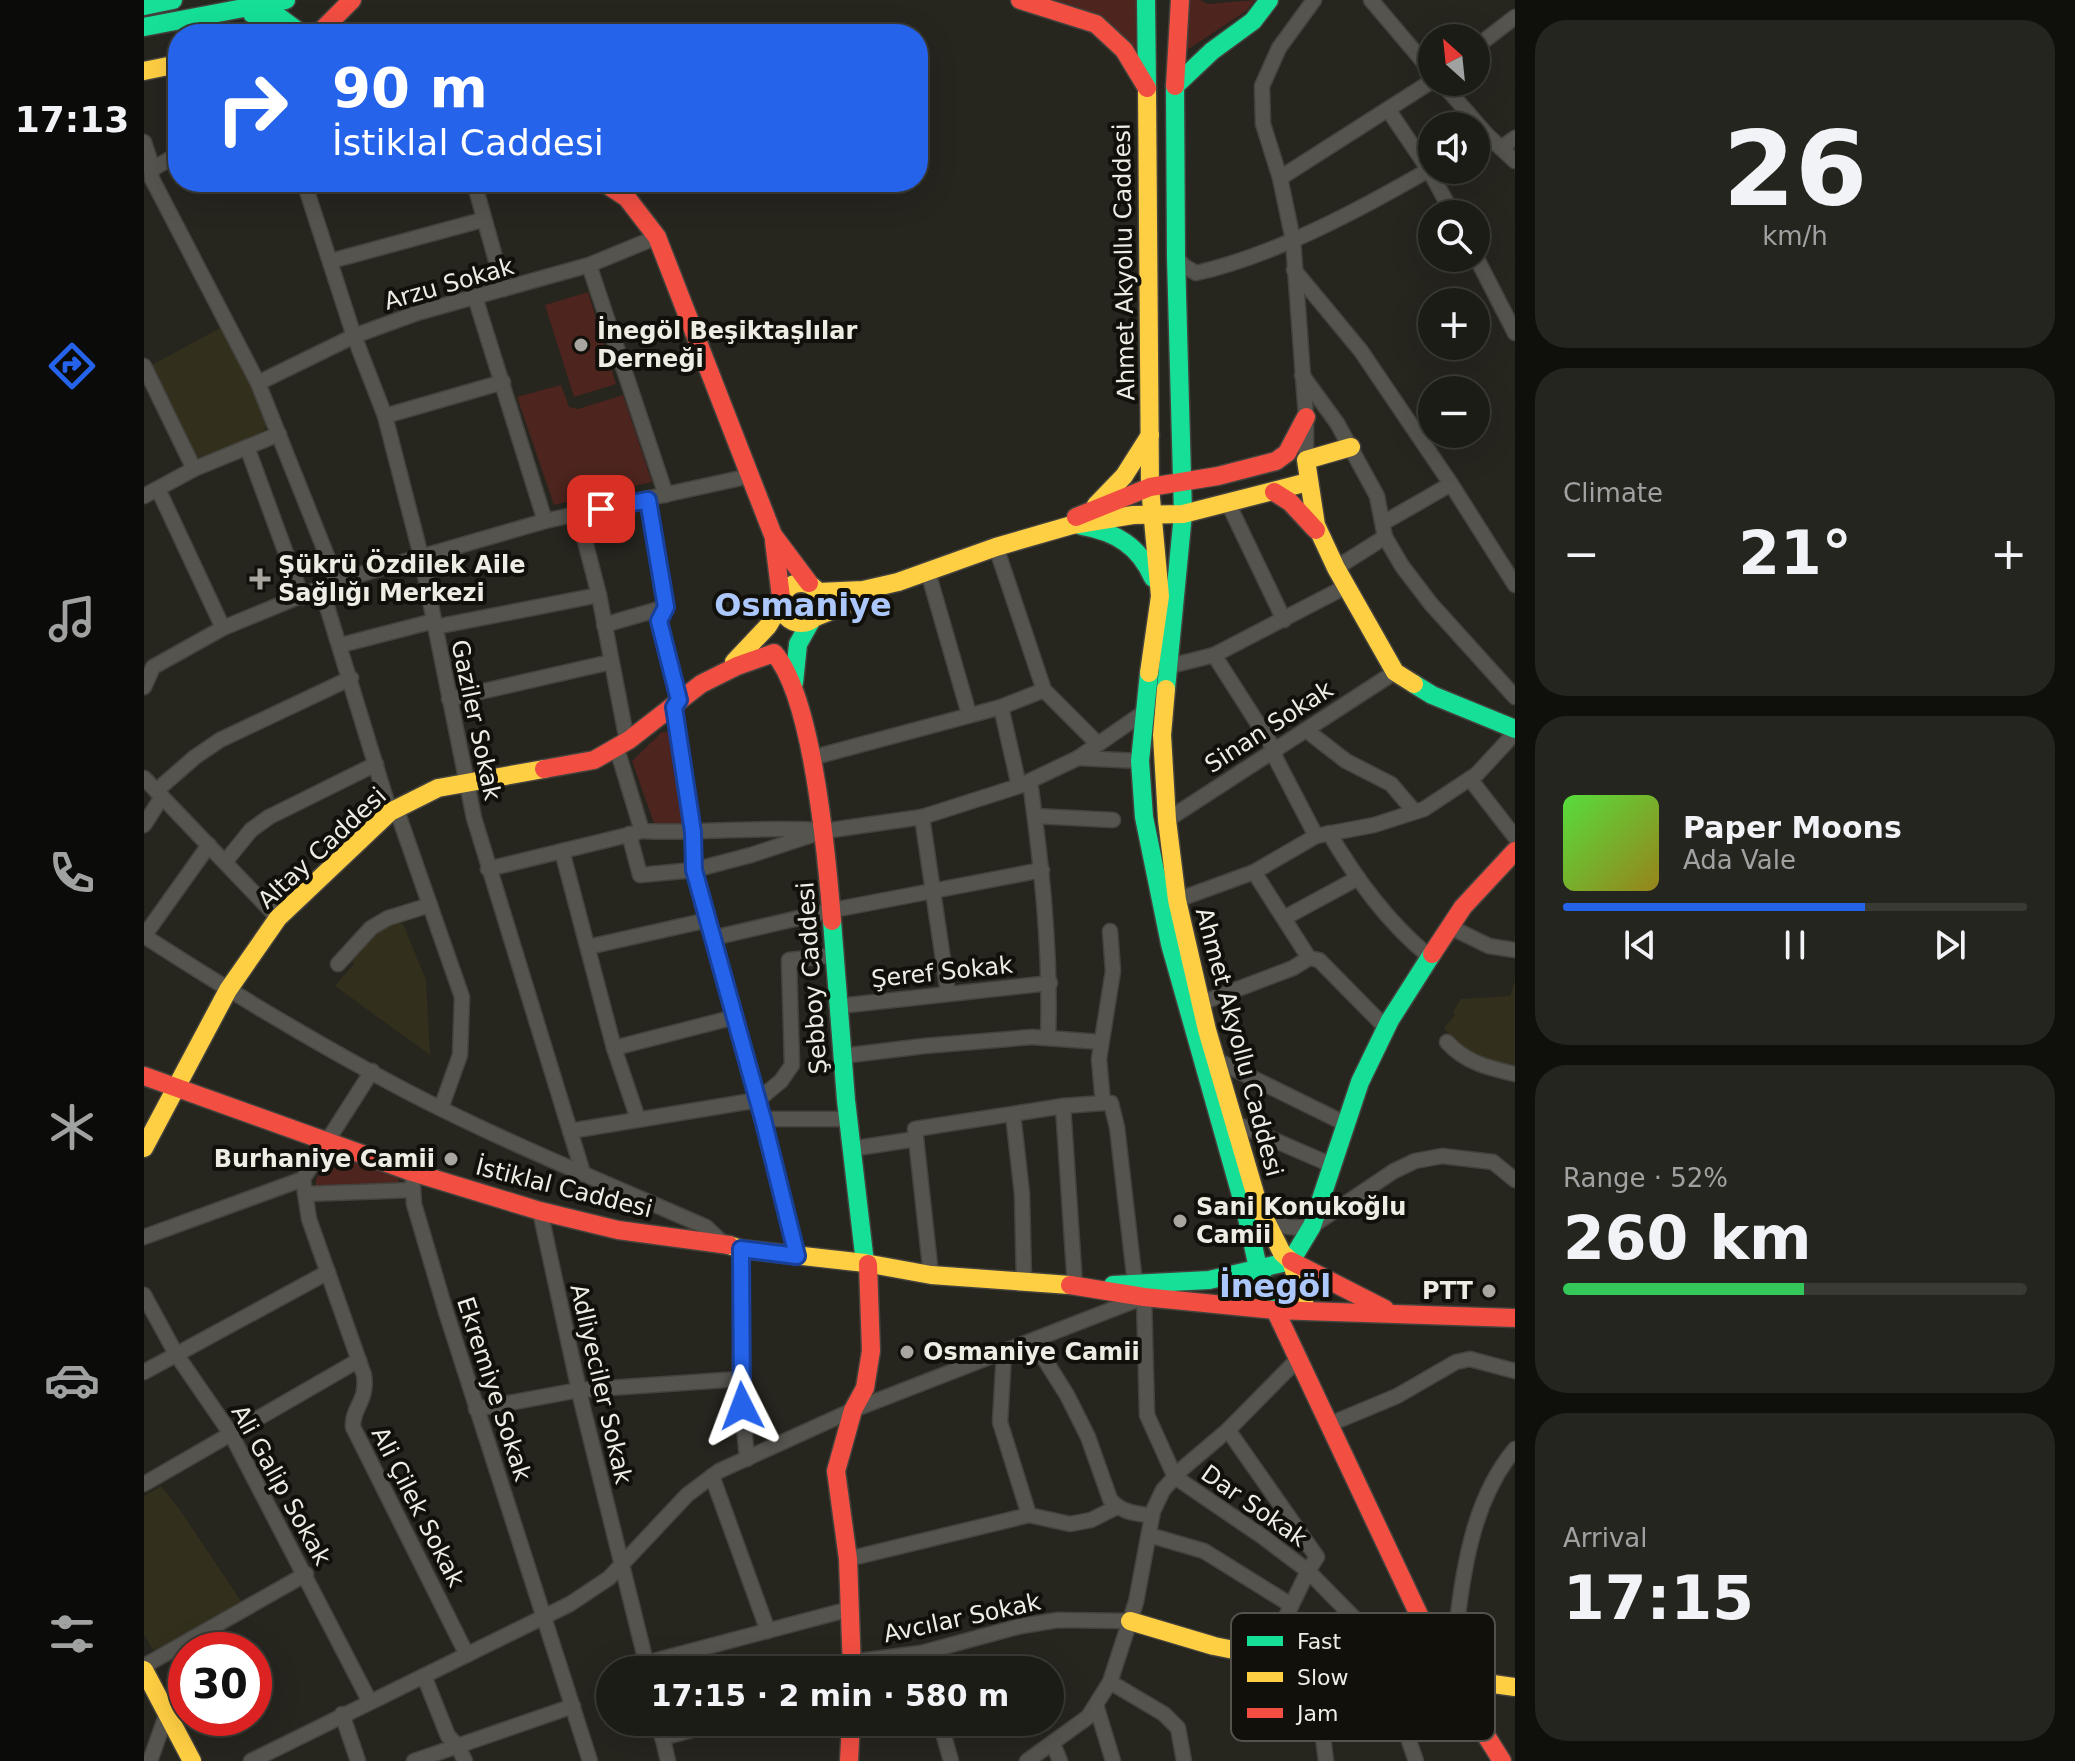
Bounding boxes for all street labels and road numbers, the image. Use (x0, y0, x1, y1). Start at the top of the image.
street label: Ahmet Akyollu Caddesi (1108, 123, 1140, 401)
street label: Arzu Sokak (381, 252, 517, 316)
street label: Gaziler Sokak (445, 637, 507, 803)
street label: Sinan Sokak (1200, 675, 1338, 779)
street label: Altay Caddesi (252, 782, 392, 914)
street label: Şebboy Caddesi (791, 881, 833, 1075)
street label: Ahmet Akyollu Caddesi (1190, 904, 1288, 1180)
street label: Şeref Sokak (870, 951, 1014, 993)
street label: İstiklal Caddesi (473, 1152, 655, 1223)
street label: Adliyeciler Sokak (564, 1281, 638, 1487)
street label: Ekremiye Sokak (451, 1293, 537, 1485)
street label: Ali Galip Sokak (225, 1400, 337, 1570)
street label: Ali Çilek Sokak (366, 1422, 470, 1592)
street label: Dar Sokak (1196, 1459, 1312, 1553)
street label: Avcılar Sokak (881, 1588, 1043, 1648)

